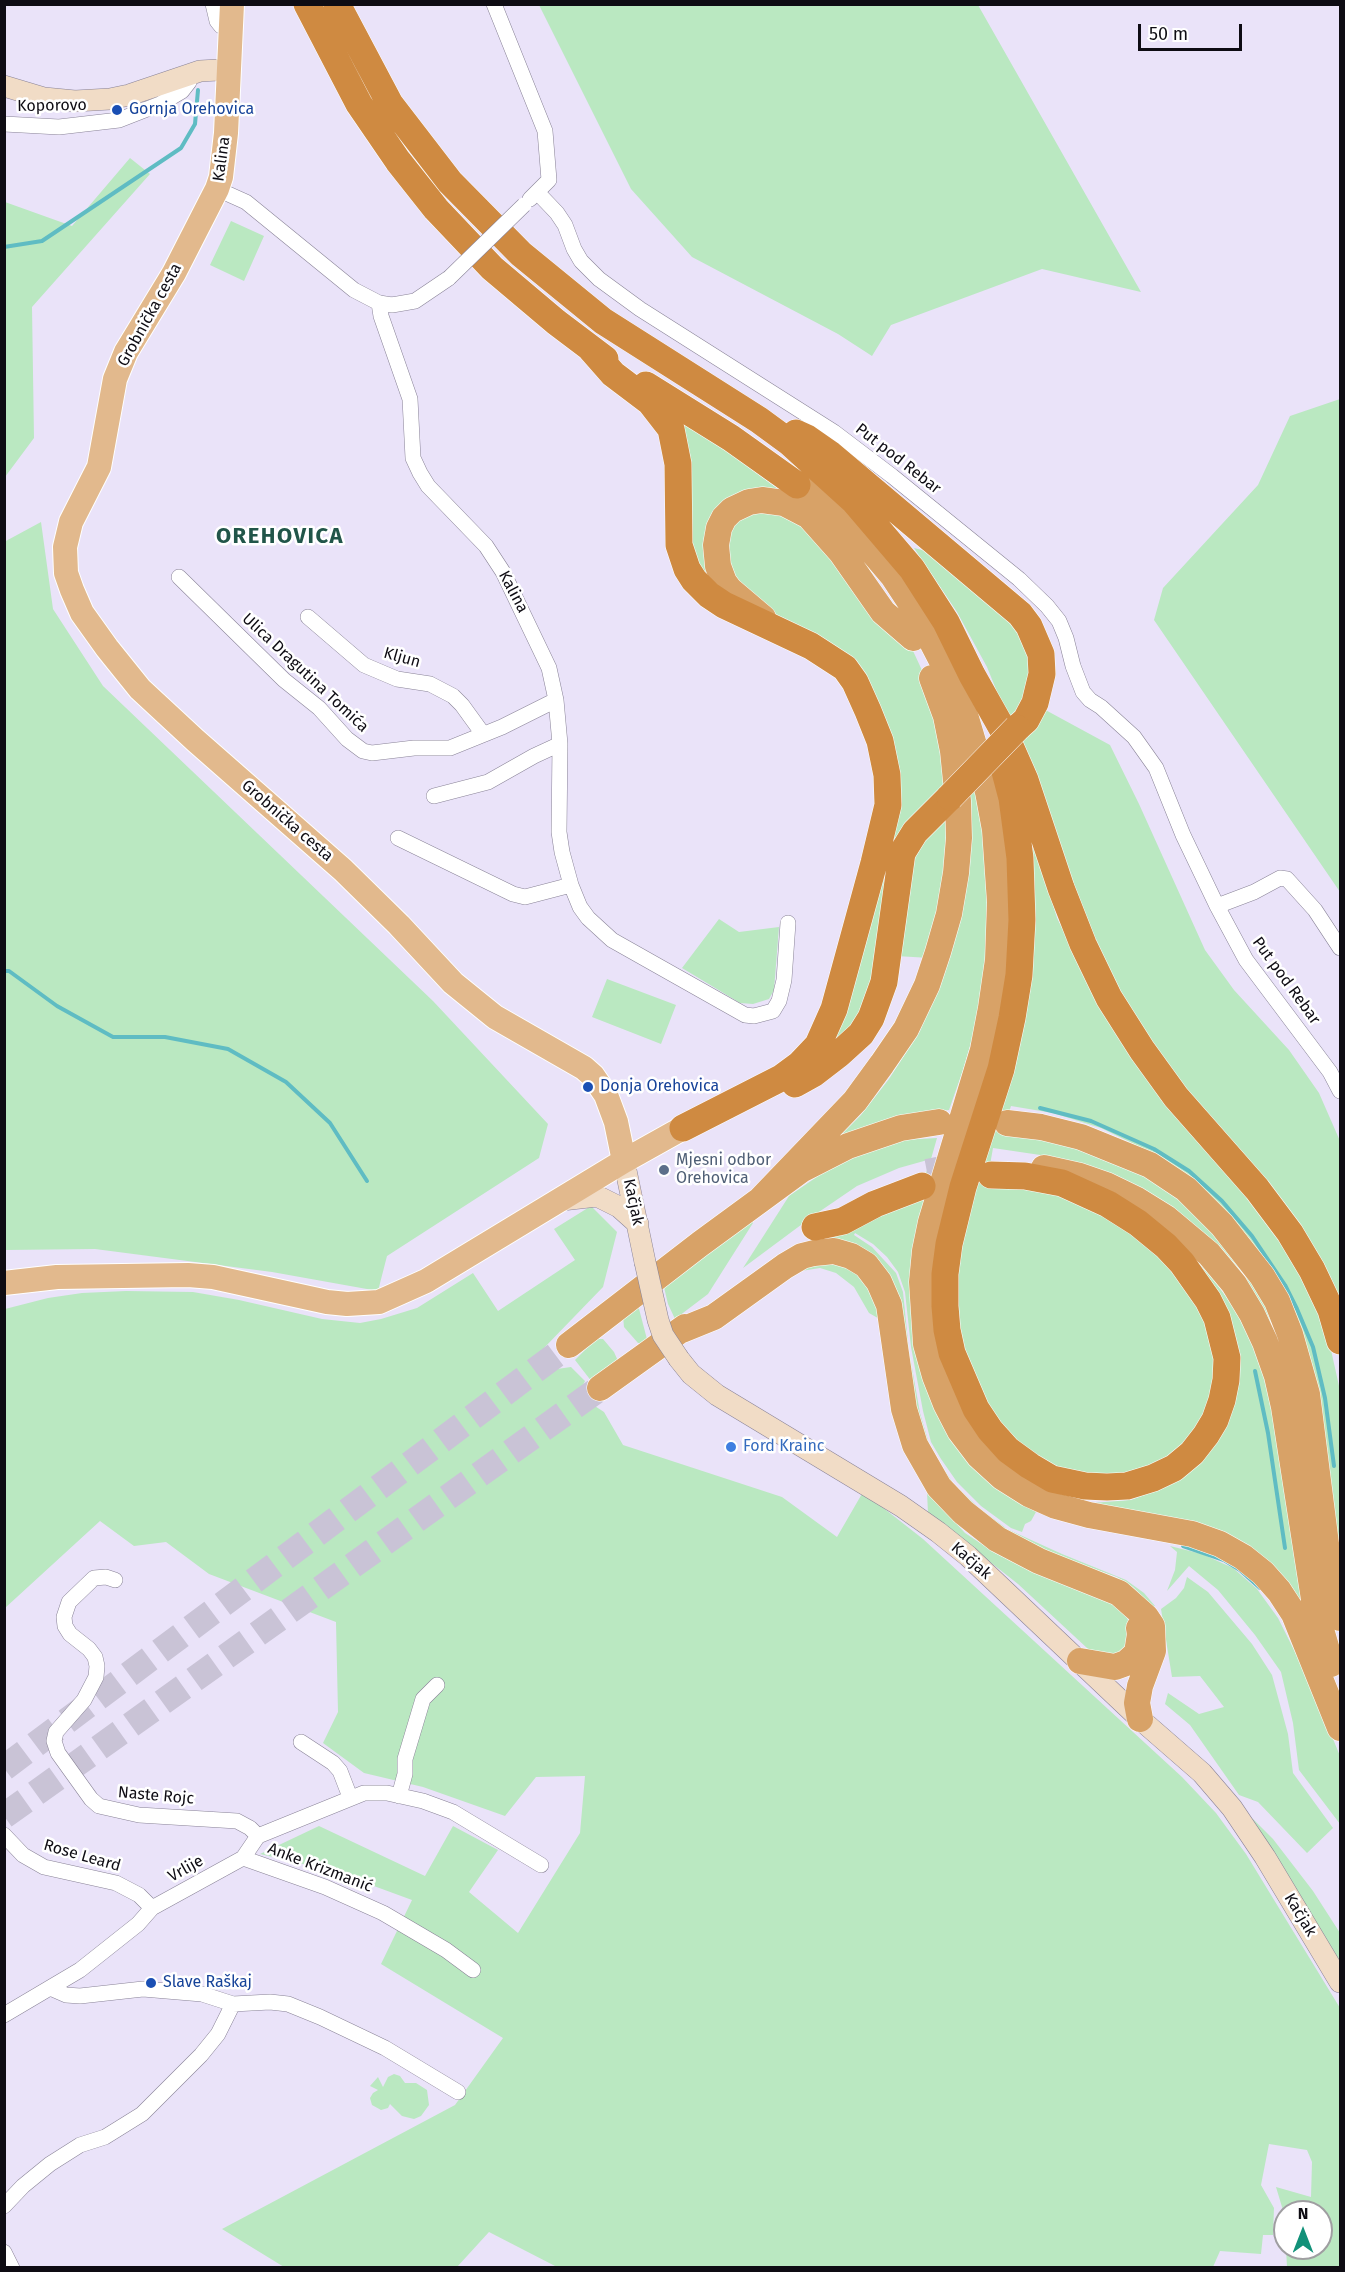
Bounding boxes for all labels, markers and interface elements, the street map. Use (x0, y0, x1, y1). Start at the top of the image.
scale bar (1141, 12, 1244, 50)
text: 50 m (1149, 23, 1188, 45)
street label: Koporovo (17, 96, 87, 116)
place label: Gornja Orehovica (129, 100, 254, 120)
marker: Gornja Orehovica (110, 103, 124, 117)
street label: Kalina (209, 135, 235, 183)
street label: Grobnička cesta (114, 260, 186, 370)
street label: Put pod Rebar (851, 420, 945, 498)
district label: OREHOVICA (216, 524, 344, 550)
street label: Kalina (494, 568, 532, 616)
street label: Ulica Dragutina Tomića (238, 609, 372, 737)
street label: Kljun (381, 644, 423, 672)
street label: Grobnička cesta (237, 776, 337, 866)
street label: Put pod Rebar (1248, 934, 1324, 1028)
place label: Donja Orehovica (600, 1077, 719, 1097)
marker: Donja Orehovica (581, 1080, 595, 1094)
place label: Mjesni odbor Orehovica (676, 1151, 771, 1189)
marker: Mjesni odbor Orehovica (657, 1163, 671, 1177)
street label: Kačjak (619, 1177, 647, 1227)
place label: Ford Krainc (743, 1437, 824, 1457)
marker: Ford Krainc (724, 1440, 738, 1454)
street label: Kačjak (947, 1538, 995, 1584)
street label: Naste Rojc (117, 1783, 195, 1809)
street label: Rose Leard (41, 1836, 123, 1876)
street label: Anke Krizmanić (265, 1839, 375, 1897)
street label: Vrlije (165, 1852, 207, 1886)
street label: Kačjak (1280, 1890, 1320, 1940)
place label: Slave Raškaj (163, 1973, 252, 1993)
marker: Slave Raškaj (144, 1976, 158, 1990)
north arrow (1273, 2200, 1333, 2260)
text: N (1298, 2204, 1308, 2223)

